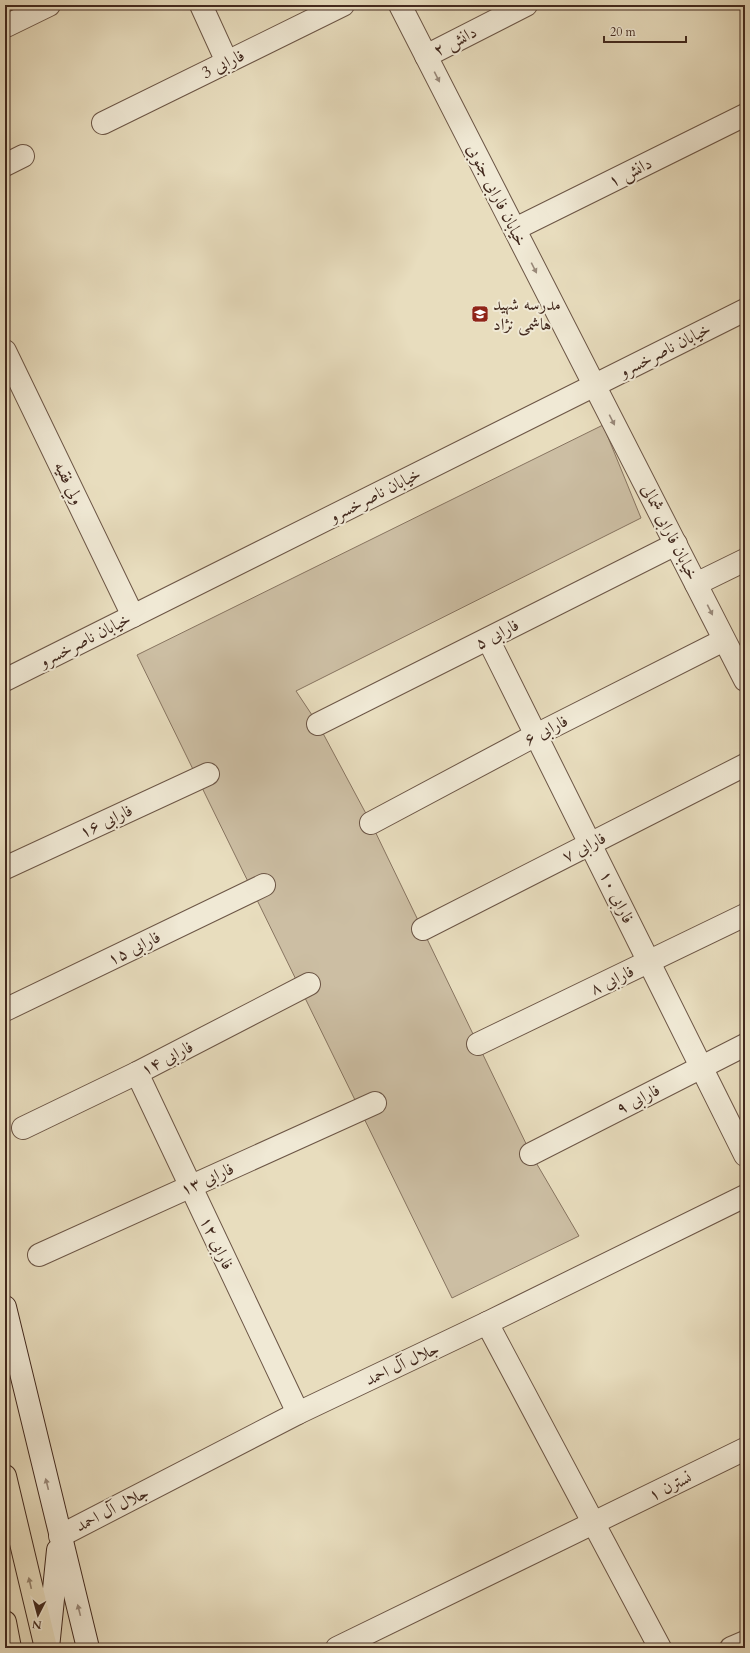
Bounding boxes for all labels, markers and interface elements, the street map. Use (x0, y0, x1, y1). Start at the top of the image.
scale bar (604, 18, 686, 44)
street label: دانش ۲ (429, 20, 481, 62)
text: 20 m (610, 24, 637, 40)
street label: فارابی 3 (198, 44, 249, 85)
one-way arrow (434, 71, 440, 83)
street label: خیابان فارابی جنوبی (460, 140, 533, 251)
street label: دانش ۱ (604, 152, 656, 192)
one-way arrow (531, 262, 537, 273)
place label: مدرسه شهید ه‍اشمی نژاد (493, 293, 561, 336)
school or university icon: مدرسه شهید ه‍اشمی نژاد (470, 304, 490, 324)
street label: خیابان ناصرخسرو (613, 317, 715, 384)
one-way arrow (609, 414, 615, 426)
street label: ولي فقيه (46, 457, 89, 510)
street label: خیابان ناصرخسرو (323, 462, 425, 529)
street label: خیابان فارابی شمالی (635, 480, 704, 584)
one-way arrow (706, 605, 713, 616)
street label: خیابان ناصرخسرو (33, 607, 135, 674)
street label: فارابی ۵ (471, 613, 523, 656)
street label: فارابی ۶ (520, 709, 572, 752)
street label: فارابی ۱۶ (76, 799, 137, 844)
street label: فارابی ۷ (558, 826, 610, 869)
street label: فارابی ۱۰ (593, 867, 640, 928)
street label: فارابی ۱۵ (104, 925, 165, 972)
street label: فارابی ۸ (586, 959, 638, 1001)
street label: فارابی ۱۴ (137, 1035, 198, 1082)
street label: فارابی ۹ (612, 1078, 664, 1121)
street label: فارابی ۱۳ (177, 1157, 238, 1202)
street label: فارابی ۱۲ (194, 1213, 239, 1274)
street label: جلال آل احمد (361, 1337, 443, 1391)
street label: نسترن ۱ (644, 1466, 696, 1506)
one-way arrow (44, 1478, 50, 1490)
street label: جلال آل احمد (71, 1481, 153, 1537)
one-way arrow (27, 1577, 33, 1589)
north arrow (18, 1595, 58, 1635)
one-way arrow (75, 1604, 81, 1616)
text: N (31, 1616, 43, 1632)

